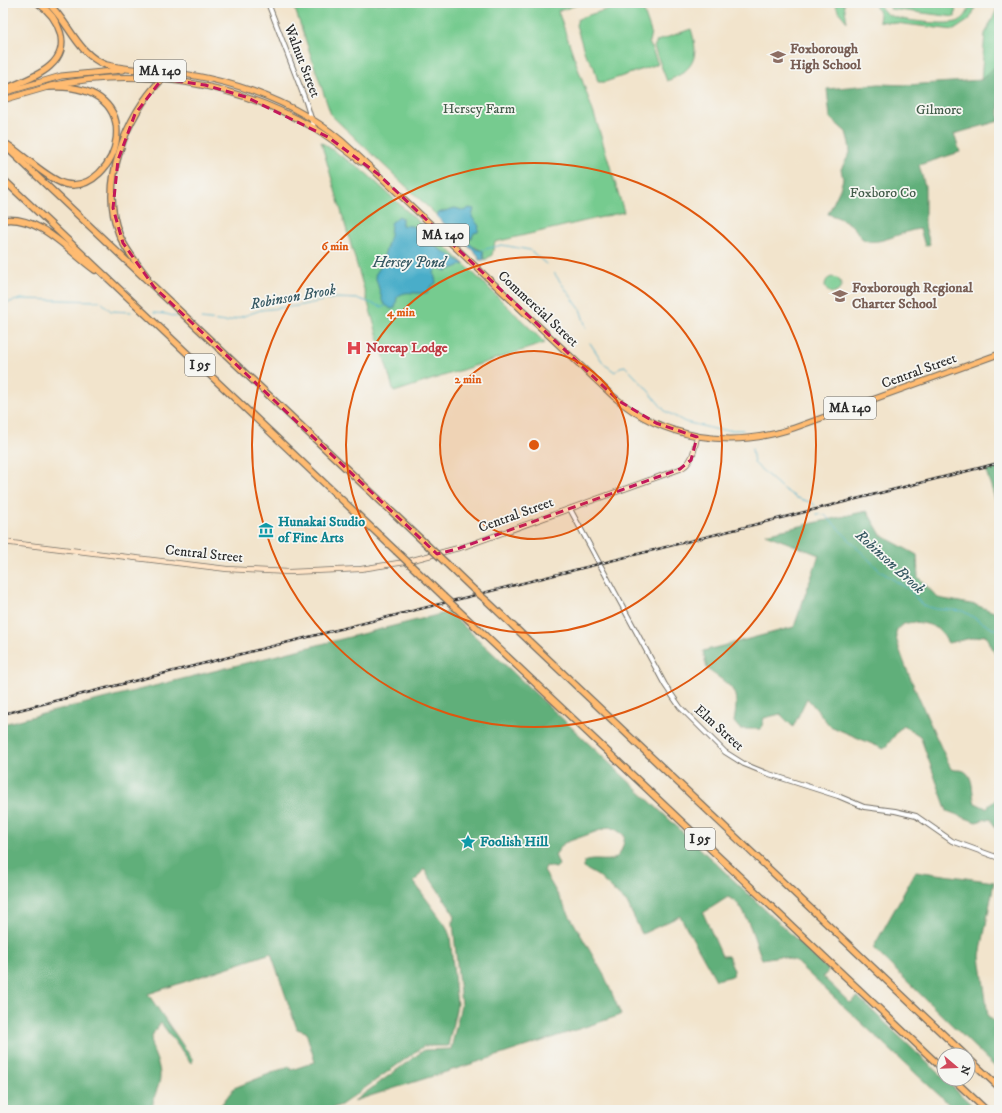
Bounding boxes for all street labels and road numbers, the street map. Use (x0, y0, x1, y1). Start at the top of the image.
street label: Walnut Street (279, 21, 324, 101)
road number: MA 140 (134, 60, 186, 82)
road number: MA 140 (417, 224, 469, 246)
street label: Commercial Street (494, 267, 583, 351)
street label: Central Street (879, 349, 959, 393)
road number: I 95 (185, 354, 215, 376)
road number: MA 140 (824, 397, 876, 419)
street label: Central Street (476, 493, 556, 537)
street label: Central Street (164, 541, 244, 567)
street label: Elm Street (690, 701, 748, 755)
road number: I 95 (685, 828, 715, 850)

